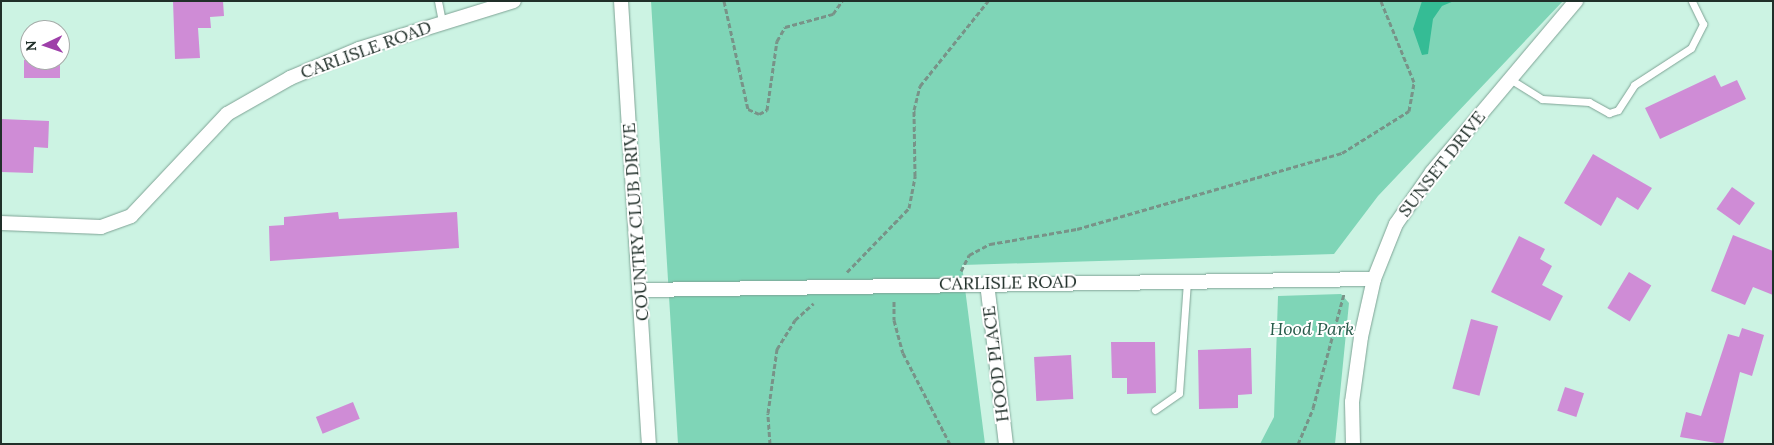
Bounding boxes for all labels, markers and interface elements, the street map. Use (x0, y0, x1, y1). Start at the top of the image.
street label: CARLISLE ROAD (297, 16, 435, 84)
north arrow (20, 20, 70, 70)
text: N (22, 40, 40, 52)
street label: SUNSET DRIVE (1394, 107, 1490, 221)
street label: COUNTRY CLUB DRIVE (618, 122, 654, 322)
street label: CARLISLE ROAD (939, 271, 1077, 295)
street label: HOOD PLACE (978, 305, 1014, 423)
park label: Hood Park (1270, 318, 1354, 340)

